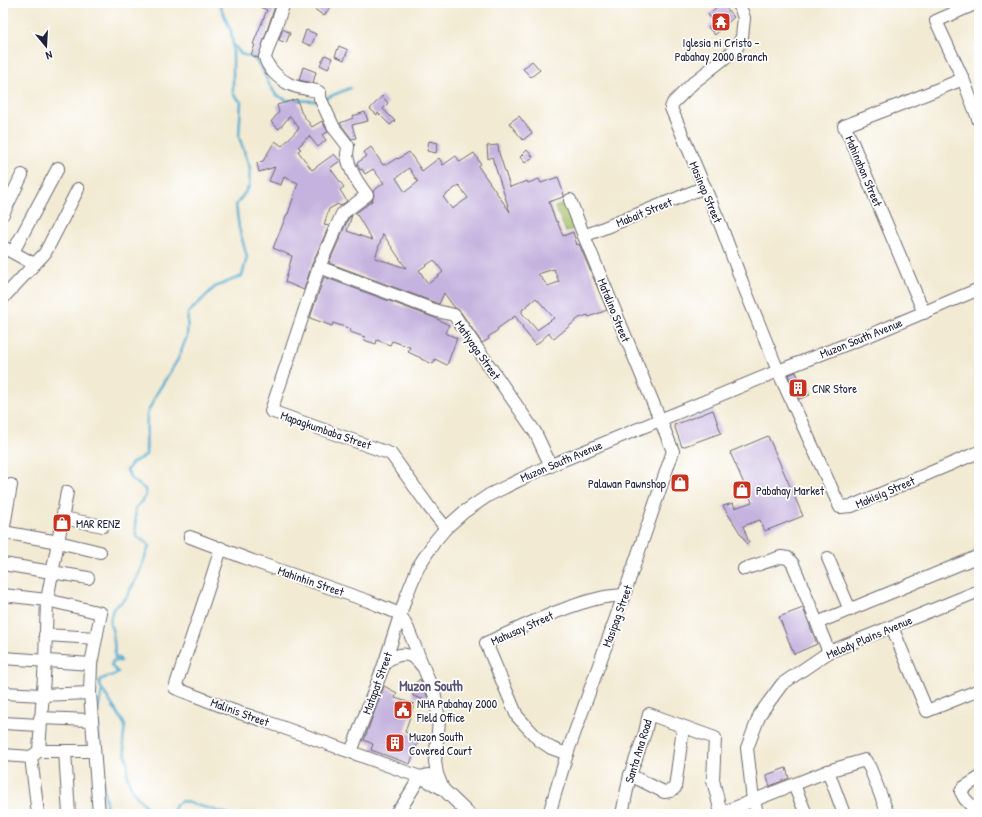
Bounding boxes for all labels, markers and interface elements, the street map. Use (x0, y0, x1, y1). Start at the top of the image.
temple icon: Iglesia ni Cristo - Pabahay 2000 Branch (710, 11, 732, 33)
north arrow (26, 26, 66, 66)
place label: Iglesia ni Cristo - Pabahay 2000 Branch (675, 34, 767, 65)
text: N (44, 48, 54, 63)
street label: Mahinahon Street (841, 133, 887, 210)
street label: Masinop Street (685, 159, 727, 226)
street label: Mabait Street (613, 193, 675, 231)
street label: Matalino Street (593, 276, 635, 345)
street label: Muzon South Avenue (817, 314, 905, 362)
street label: Matiyaga Street (451, 317, 505, 384)
building icon: CNR Store (787, 377, 809, 399)
place label: CNR Store (812, 380, 857, 397)
street label: Mapagkumbaba Street (278, 407, 374, 454)
street label: Muzon South Avenue (517, 436, 605, 486)
shop icon: Palawan Pawnshop (669, 472, 691, 494)
street label: Makisig Street (853, 472, 918, 512)
place label: Palawan Pawnshop (588, 475, 666, 492)
shop icon: Pabahay Market (731, 479, 753, 501)
place label: Pabahay Market (756, 482, 825, 499)
shop icon: MAR RENZ (51, 512, 73, 534)
place label: MAR RENZ (76, 515, 120, 532)
street label: Mahinhin Street (276, 562, 347, 601)
street label: Masipag Street (598, 582, 636, 649)
street label: Mahusay Street (488, 606, 557, 649)
street label: Melody Plains Avenue (823, 611, 915, 663)
street label: Matapat Street (358, 649, 396, 717)
district label: Muzon South (399, 676, 463, 695)
street label: Malinis Street (208, 694, 272, 731)
place label: NHA Pabahay 2000 FIeld Office (416, 695, 497, 726)
public building icon: NHA Pabahay 2000 FIeld Office (392, 699, 414, 721)
street label: Santa Ana Road (620, 717, 656, 785)
place label: Muzon South Covered Court (409, 728, 473, 759)
building icon: Muzon South Covered Court (384, 732, 406, 754)

